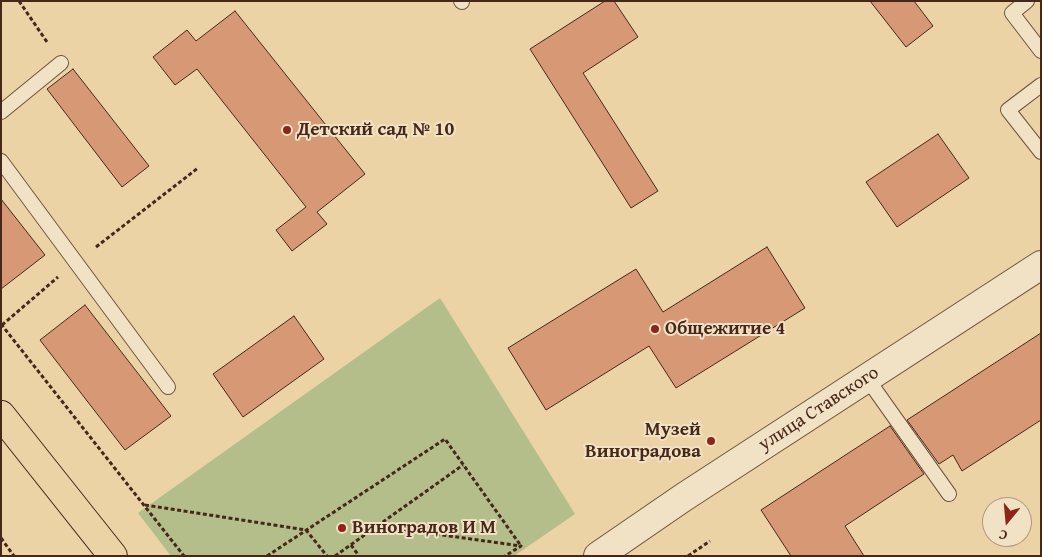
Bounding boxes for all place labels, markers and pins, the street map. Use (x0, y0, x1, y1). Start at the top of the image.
place label: Детский сад № 10 (297, 119, 454, 141)
marker: Детский сад № 10 (281, 124, 293, 136)
place label: Общежитие 4 (665, 318, 785, 340)
marker: Общежитие 4 (649, 323, 661, 335)
place label: Музей Виноградова (585, 419, 701, 463)
marker: Музей Виноградова (705, 435, 717, 447)
place label: Виноградов И М (352, 517, 496, 539)
marker: Виноградов И М (336, 522, 348, 534)

